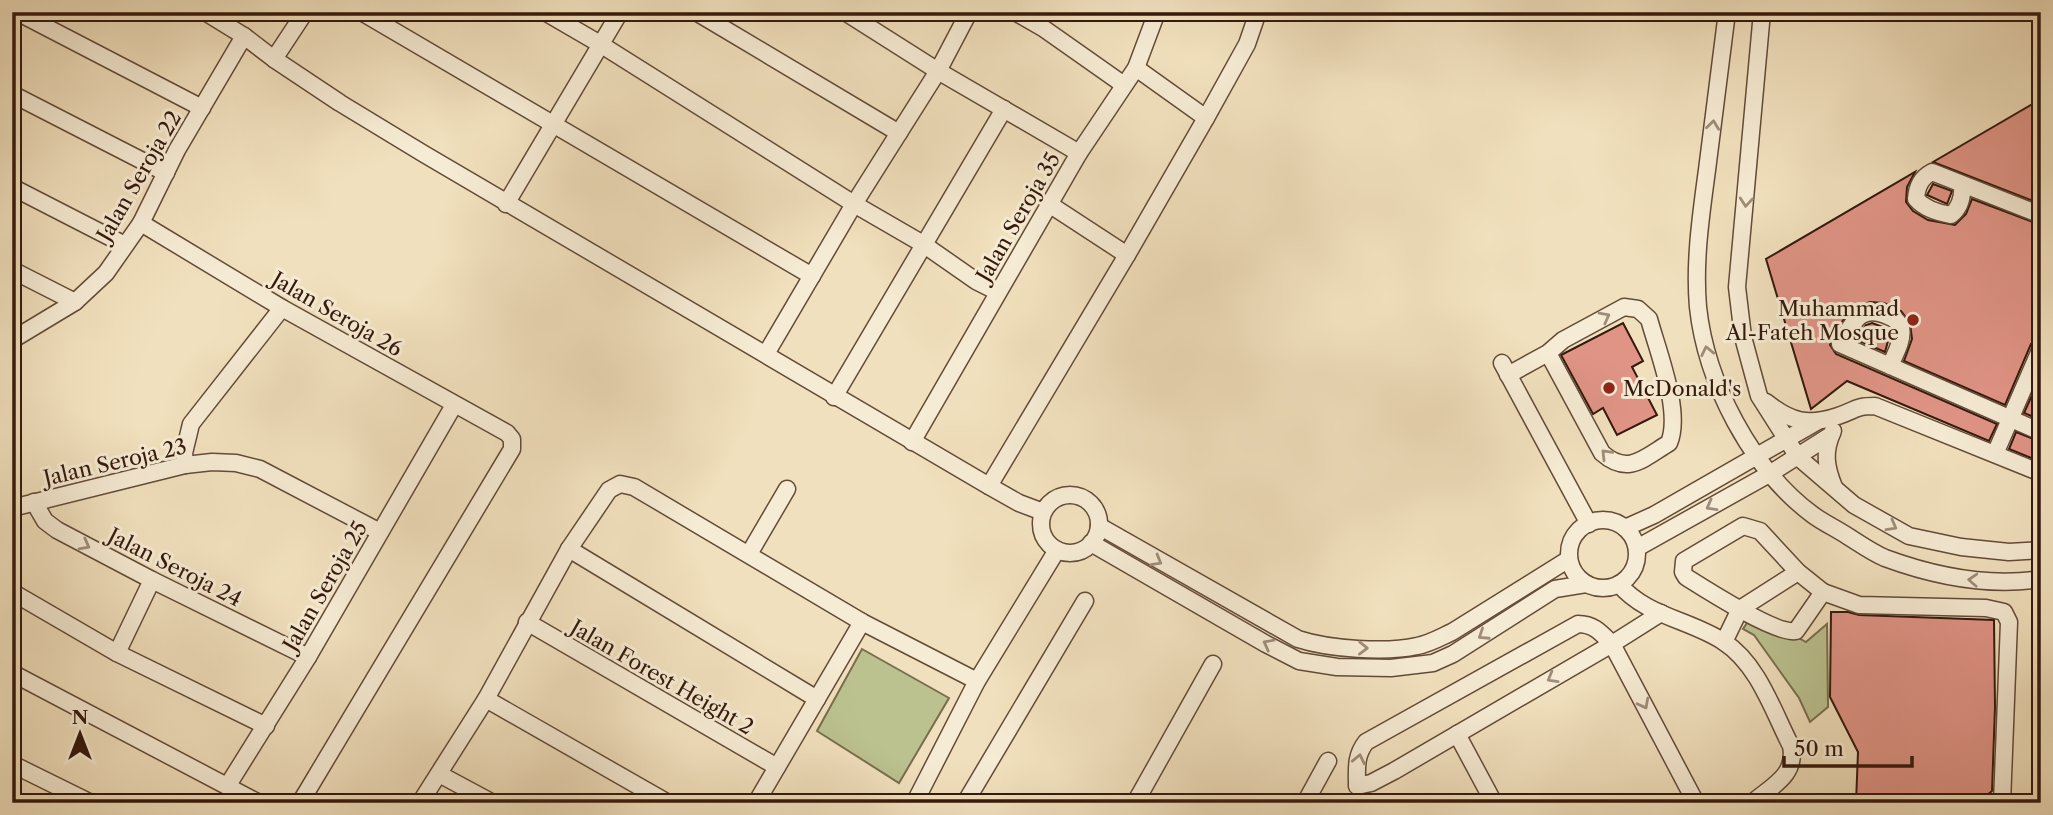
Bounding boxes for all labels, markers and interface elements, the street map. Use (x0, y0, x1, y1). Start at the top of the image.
street label: Jalan Seroja 22 (90, 106, 186, 248)
one-way arrow (1705, 119, 1720, 131)
street label: Jalan Seroja 35 (969, 148, 1065, 289)
one-way arrow (1738, 196, 1753, 208)
street label: Jalan Seroja 26 (265, 265, 407, 362)
place label: Muhammad Al-Fateh Mosque (1725, 296, 1899, 345)
one-way arrow (1598, 312, 1611, 325)
marker: Muhammad Al-Fateh Mosque (1905, 312, 1921, 328)
one-way arrow (1701, 345, 1715, 357)
place label: McDonald's (1623, 376, 1741, 401)
marker: McDonald's (1601, 380, 1617, 396)
street label: Jalan Seroja 23 (38, 433, 189, 491)
one-way arrow (1602, 450, 1615, 463)
one-way arrow (1706, 498, 1719, 511)
street label: Jalan Seroja 25 (276, 517, 372, 658)
one-way arrow (1884, 518, 1897, 531)
street label: Jalan Seroja 24 (101, 521, 246, 611)
one-way arrow (78, 537, 90, 550)
one-way arrow (1150, 553, 1163, 566)
one-way arrow (1967, 572, 1978, 587)
street label: Jalan Forest Height 2 (563, 613, 758, 740)
one-way arrow (1477, 627, 1490, 640)
one-way arrow (1263, 639, 1275, 653)
one-way arrow (1358, 640, 1369, 655)
one-way arrow (1547, 670, 1560, 683)
one-way arrow (1636, 697, 1649, 709)
north arrow (46, 700, 116, 770)
text: N (72, 706, 88, 729)
scale bar (1784, 724, 1911, 768)
text: 50 m (1794, 736, 1844, 761)
one-way arrow (1351, 753, 1366, 765)

